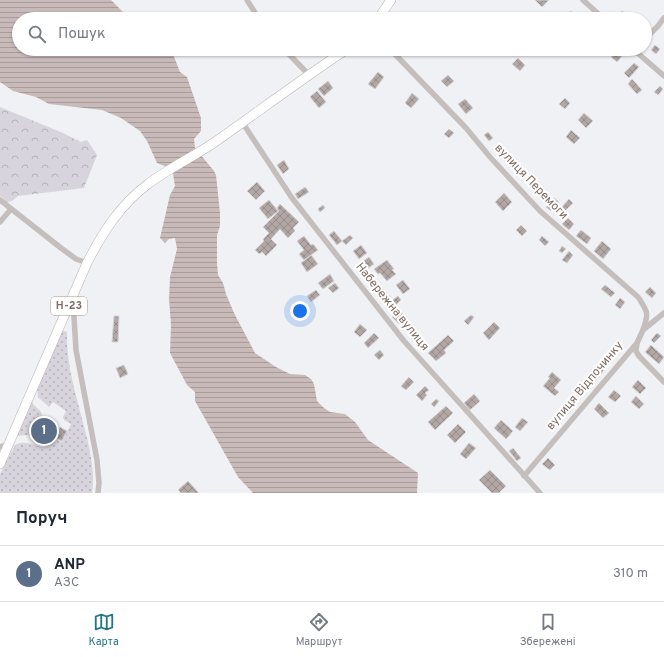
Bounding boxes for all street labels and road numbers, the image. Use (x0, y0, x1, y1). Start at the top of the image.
street label: вулиця Перемоги (491, 141, 571, 223)
street label: Набережна вулиця (352, 260, 432, 354)
road number: Н-23 (51, 297, 87, 315)
street label: вулиця Відпочинку (543, 338, 627, 434)

